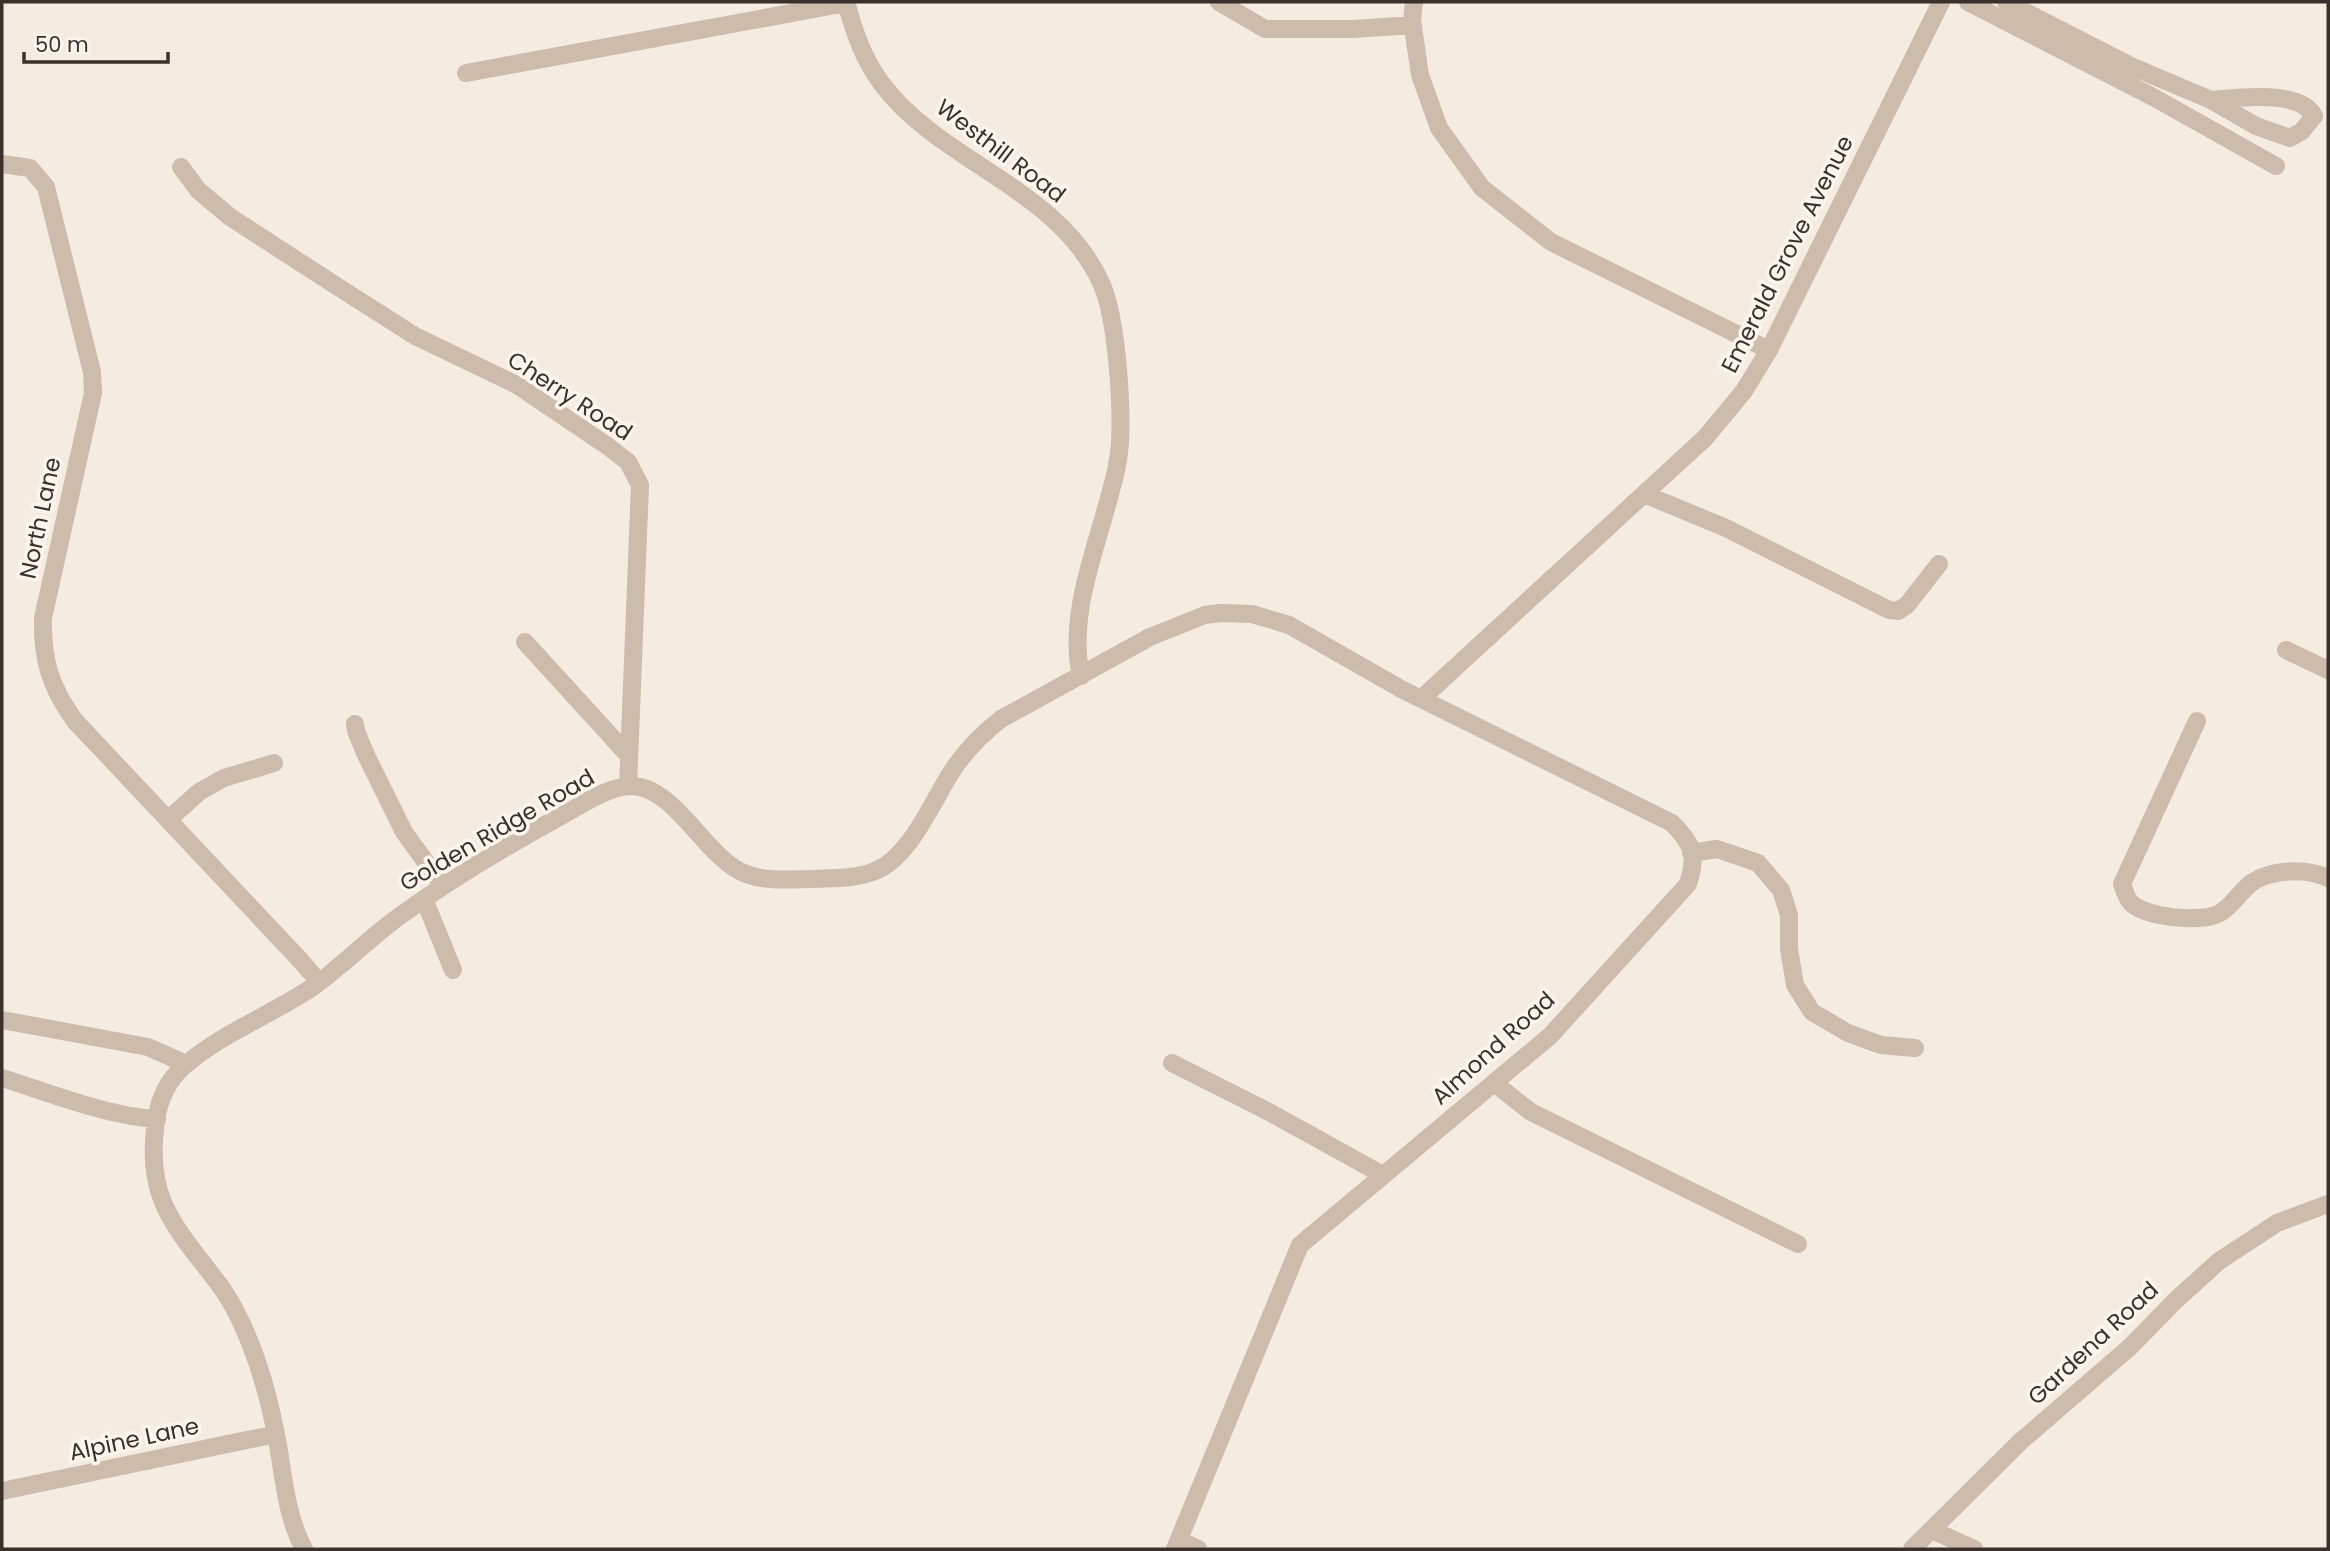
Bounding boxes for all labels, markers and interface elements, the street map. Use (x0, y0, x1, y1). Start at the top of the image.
scale bar (24, 21, 168, 65)
text: 50 m (35, 30, 89, 59)
street label: Westhill Road (930, 92, 1072, 210)
street label: Emerald Grove Avenue (1713, 130, 1861, 378)
street label: Cherry Road (501, 344, 639, 448)
street label: North Lane (12, 454, 68, 582)
street label: Golden Ridge Road (394, 761, 600, 899)
street label: Almond Road (1424, 984, 1562, 1112)
street label: Gardena Road (2021, 1274, 2165, 1412)
street label: Alpine Lane (66, 1410, 202, 1468)

